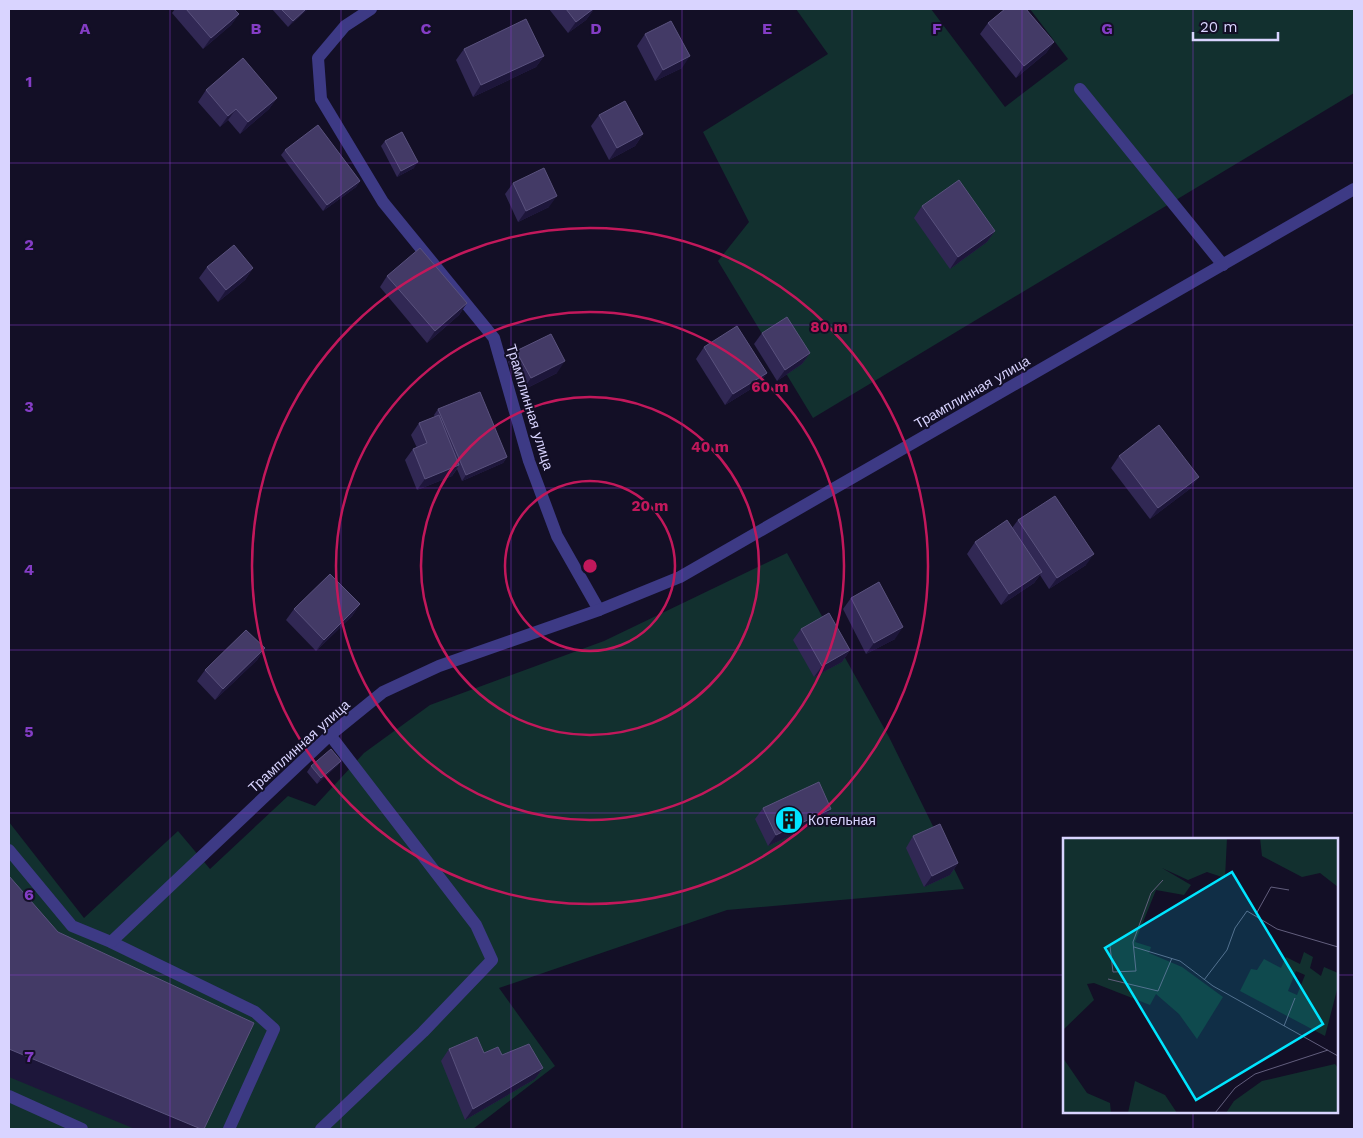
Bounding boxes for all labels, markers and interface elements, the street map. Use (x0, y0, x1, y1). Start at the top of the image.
scale bar (1193, 10, 1278, 42)
text: 20 m (1200, 18, 1238, 36)
text: A (80, 19, 91, 38)
text: B (251, 19, 262, 38)
text: C (421, 19, 432, 38)
text: D (590, 19, 602, 38)
text: E (762, 19, 772, 38)
text: F (932, 19, 942, 38)
text: G (1101, 19, 1113, 38)
text: 1 (26, 72, 32, 91)
text: 2 (24, 235, 34, 254)
text: 80 m (810, 318, 848, 336)
street label: Трамплинная улица (503, 342, 557, 472)
street label: Трамплинная улица (911, 352, 1033, 432)
text: 60 m (751, 378, 789, 396)
text: 3 (24, 397, 34, 416)
text: 40 m (691, 438, 729, 456)
text: 20 m (631, 497, 669, 515)
centre of rings (581, 557, 599, 575)
text: 4 (24, 560, 34, 579)
street label: Трамплинная улица (245, 696, 353, 796)
text: 5 (24, 722, 34, 741)
building icon: Котельная (774, 805, 804, 835)
place label: Котельная (808, 812, 876, 828)
inset map (1063, 838, 1338, 1113)
text: 6 (24, 885, 34, 904)
text: 7 (24, 1047, 34, 1066)

